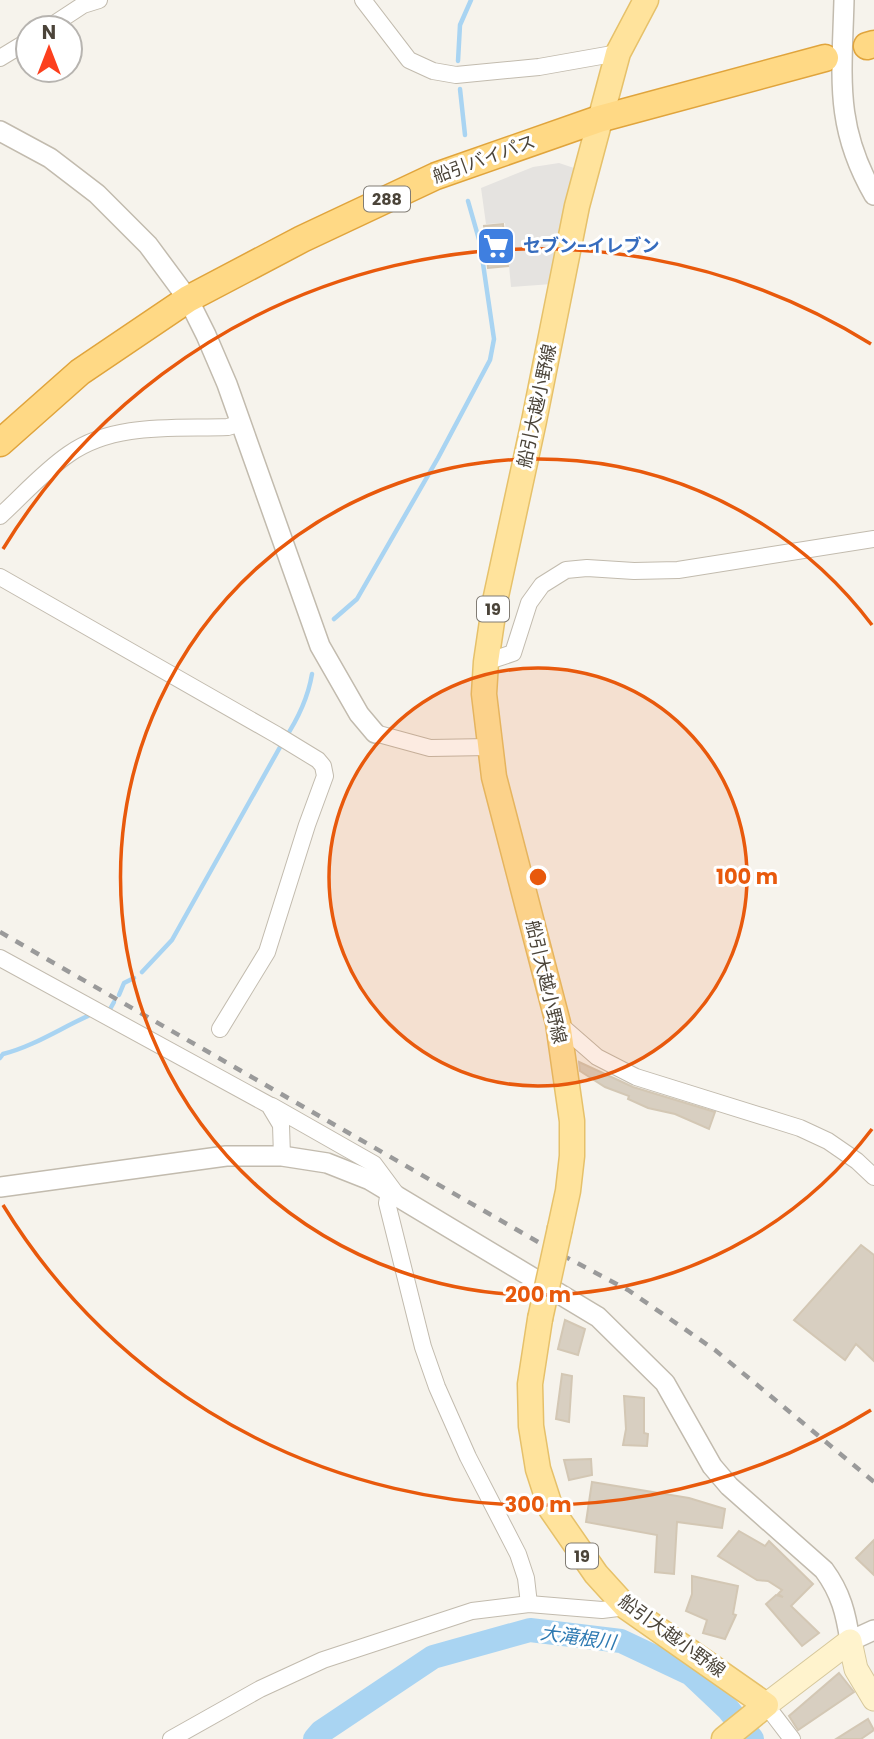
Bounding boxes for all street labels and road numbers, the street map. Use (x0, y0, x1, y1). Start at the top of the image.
street label: 船引バイパス (429, 128, 539, 189)
road number: 288 (364, 186, 410, 211)
street label: 船引大越小野線 (511, 342, 562, 470)
road number: 19 (477, 596, 509, 622)
street label: 船引大越小野線 (520, 918, 573, 1046)
road number: 19 (566, 1544, 598, 1568)
street label: 船引大越小野線 (614, 1588, 731, 1683)

